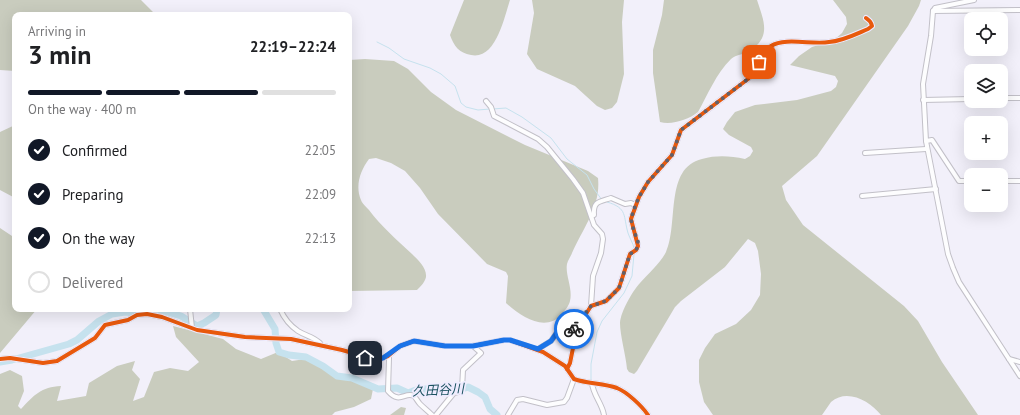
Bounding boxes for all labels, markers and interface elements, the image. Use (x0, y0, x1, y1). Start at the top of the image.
map controls (964, 12, 1008, 212)
button: locate (964, 12, 1008, 56)
text: Arriving in (28, 23, 86, 40)
text: 22:19–22:24 (250, 37, 336, 56)
text: 3 min (28, 38, 91, 71)
pin (742, 45, 776, 79)
icon: bag (748, 51, 770, 73)
button: layers (964, 64, 1008, 108)
text: On the way · 400 m (28, 101, 136, 118)
button: + (964, 116, 1008, 160)
icon: check (28, 139, 50, 161)
text: Confirmed (62, 141, 127, 160)
text: 22:05 (305, 142, 336, 159)
button: − (964, 168, 1008, 212)
icon: check (28, 183, 50, 205)
text: Preparing (62, 185, 124, 204)
text: 22:09 (305, 186, 336, 203)
icon: check (28, 227, 50, 249)
text: On the way (62, 229, 135, 248)
text: 22:13 (305, 230, 336, 247)
text: Delivered (62, 273, 123, 292)
courier (554, 309, 594, 349)
icon: bike (563, 318, 585, 340)
pin (348, 341, 382, 375)
icon: home (354, 347, 376, 369)
water label: 久田谷川 (412, 380, 466, 400)

